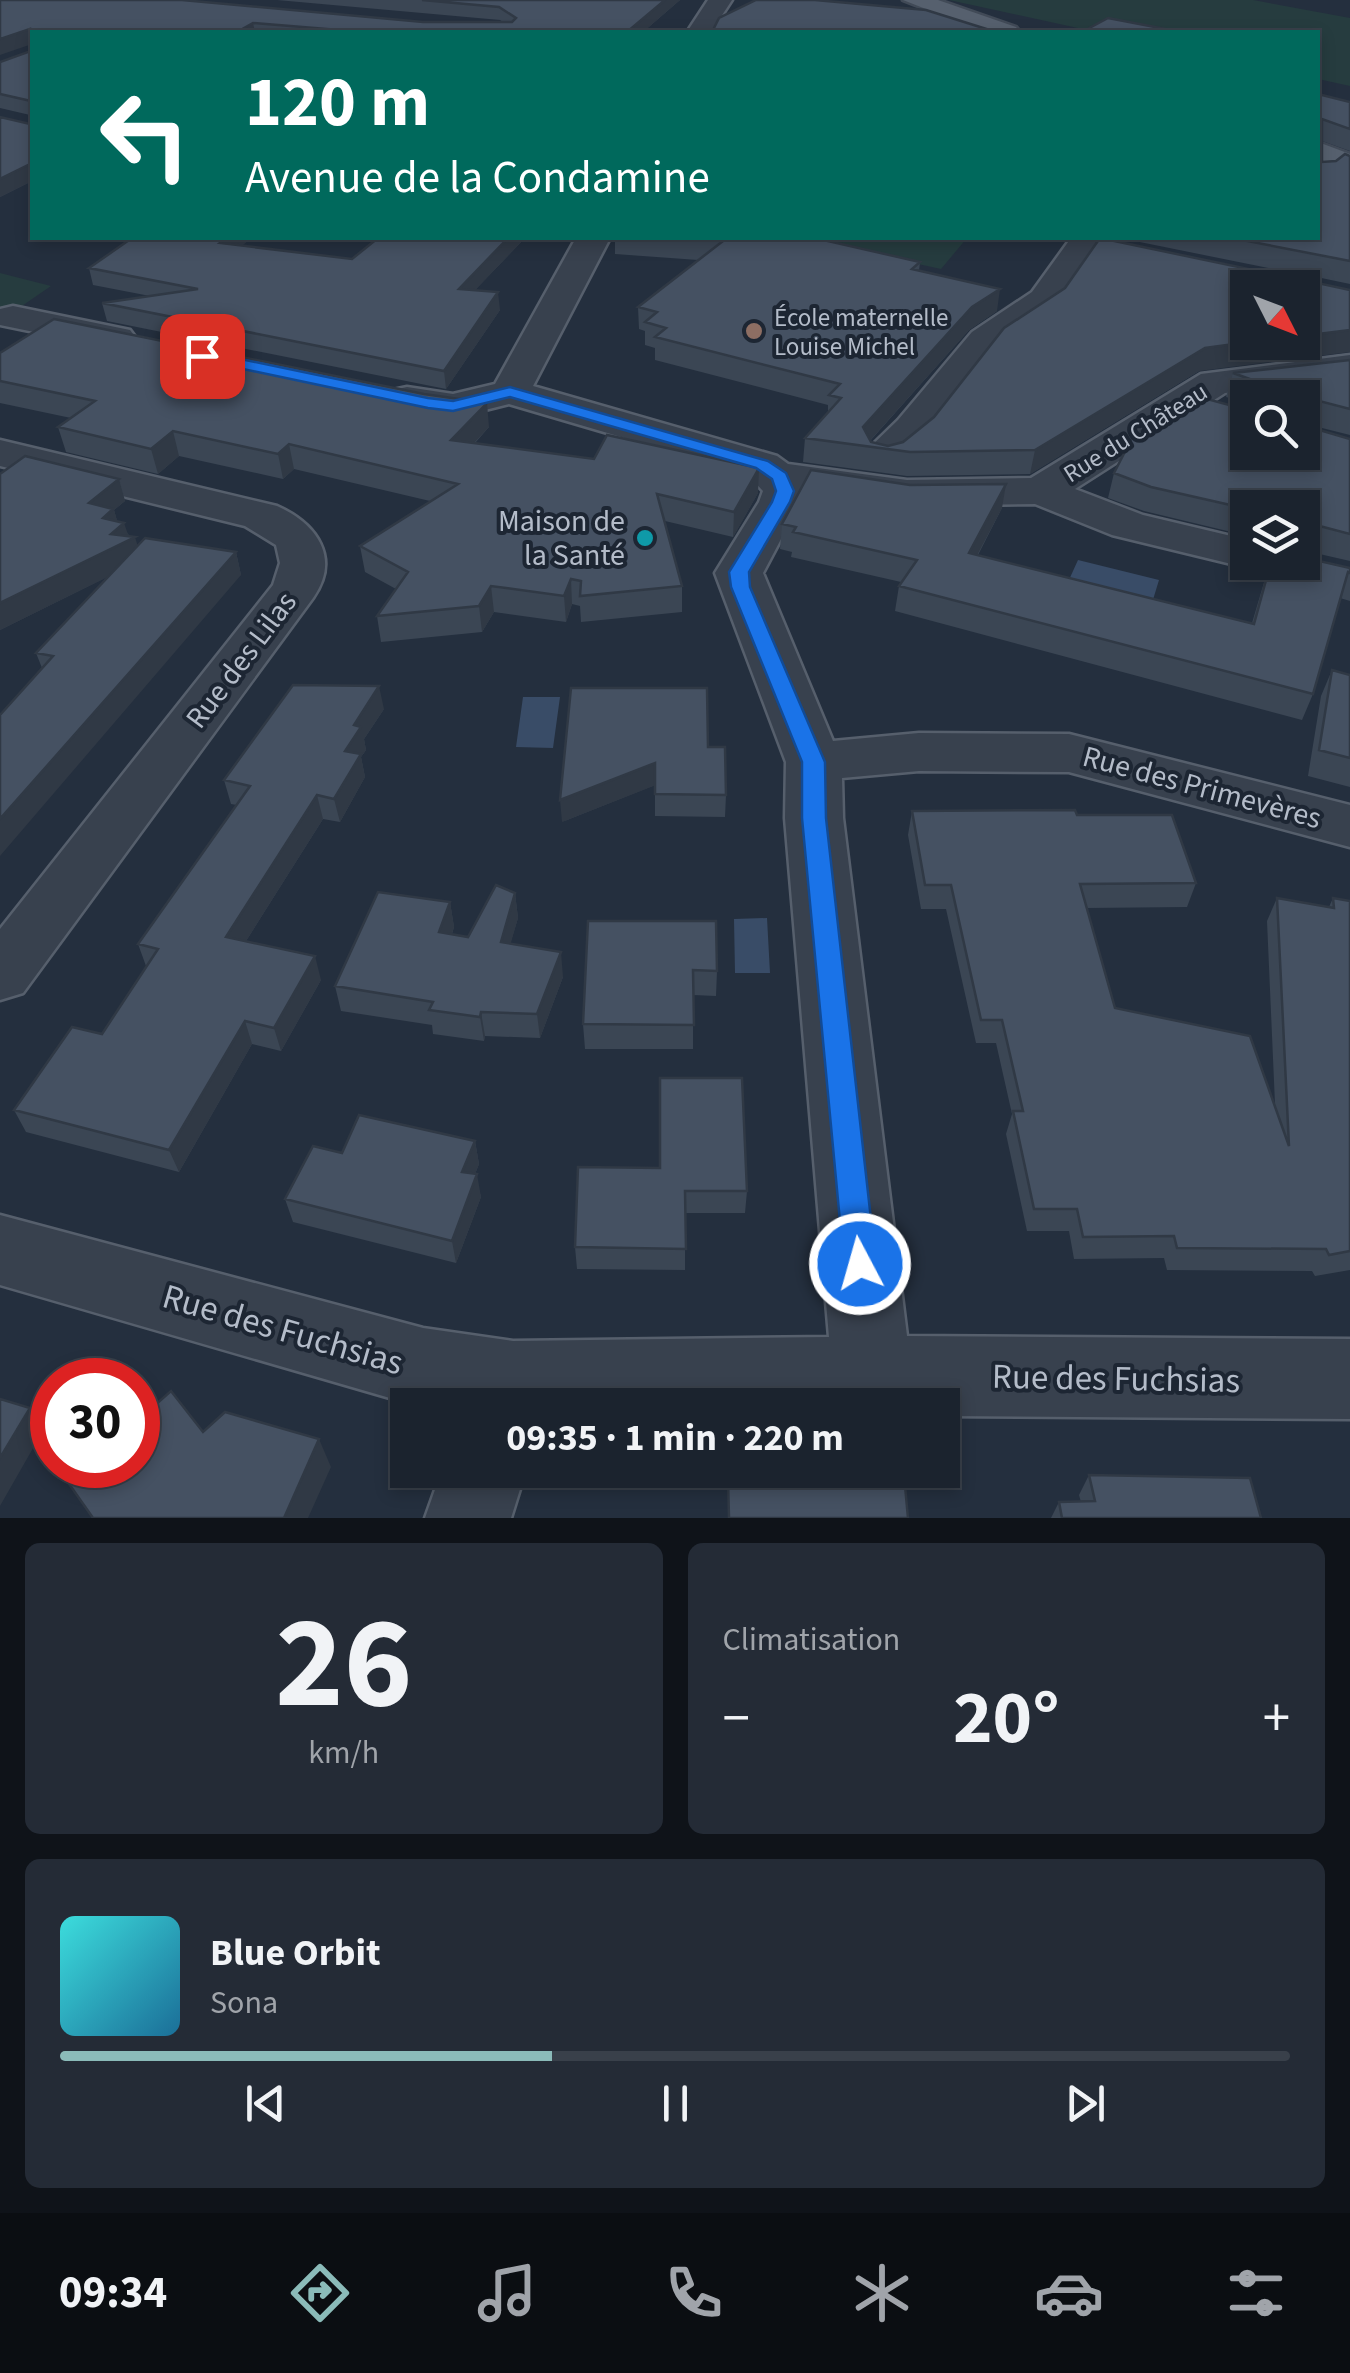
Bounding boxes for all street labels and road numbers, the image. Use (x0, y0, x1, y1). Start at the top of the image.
street label: Rue du Château (1056, 374, 1215, 492)
street label: Rue des Lilas (176, 583, 307, 738)
street label: Rue des Primevères (1078, 735, 1326, 840)
street label: Rue des Fuchsias (157, 1272, 409, 1388)
street label: Rue des Fuchsias (992, 1352, 1240, 1406)

